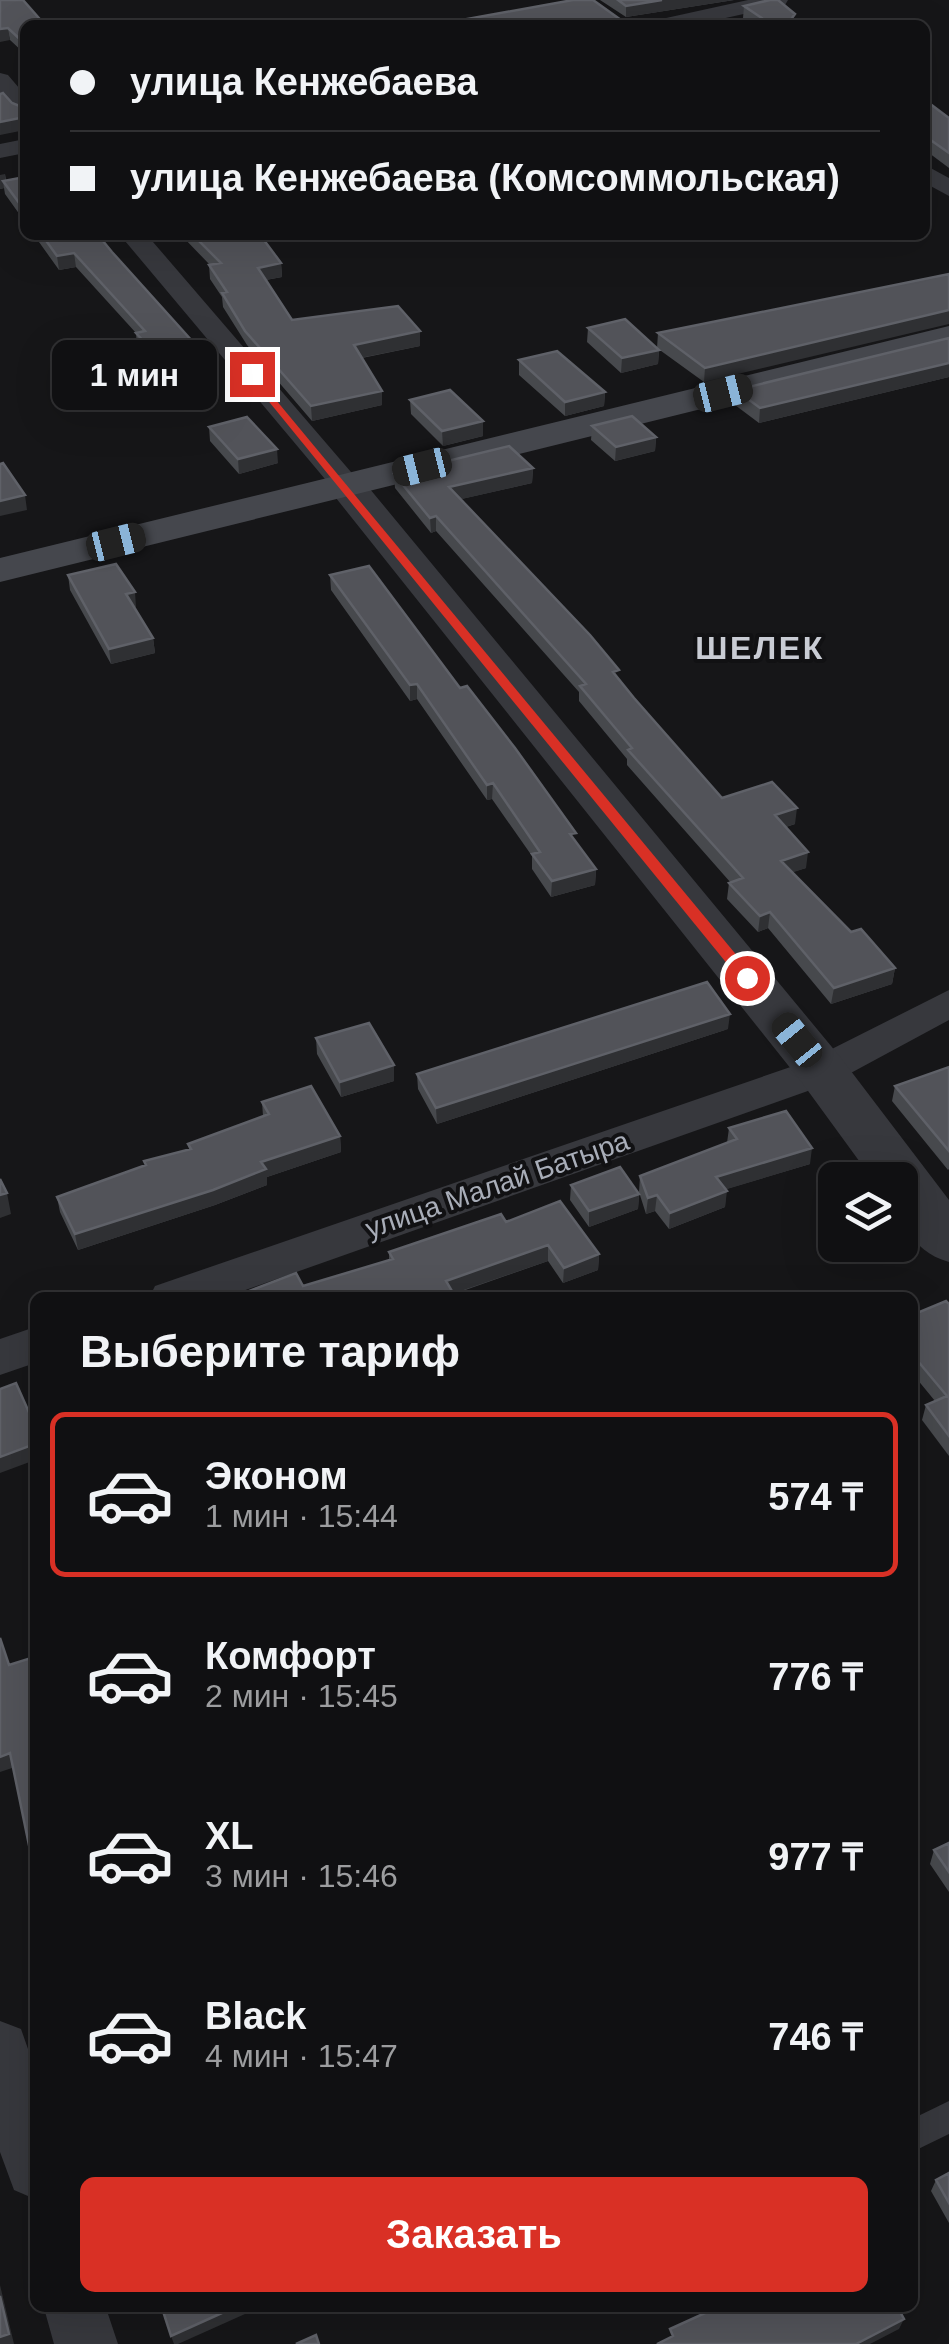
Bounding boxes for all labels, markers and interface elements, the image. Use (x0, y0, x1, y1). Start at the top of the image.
text: улица Кенжебаева (130, 61, 478, 103)
text: улица Кенжебаева (Комсоммольская) (130, 157, 840, 199)
callout: 1 мин (52, 339, 217, 409)
route end (230, 352, 275, 397)
text: 1 мин (90, 357, 179, 393)
car (690, 371, 756, 415)
car (389, 445, 455, 489)
car (83, 520, 149, 564)
district label: ШЕЛЕК (695, 630, 825, 666)
route start (725, 956, 770, 1001)
car (766, 1007, 828, 1073)
street label: улица Малай Батыра (361, 1125, 633, 1244)
map controls (818, 1162, 918, 1262)
button: layers (818, 1162, 918, 1262)
text: Выберите тариф (80, 1326, 460, 1377)
icon: car (85, 1450, 175, 1540)
text: Эконом (205, 1455, 348, 1497)
text: 574 ₸ (768, 1476, 863, 1518)
text: 1 мин · 15:44 (205, 1498, 398, 1534)
icon: car (85, 1630, 175, 1720)
text: Комфорт (205, 1635, 376, 1677)
text: 776 ₸ (768, 1656, 863, 1698)
text: 2 мин · 15:45 (205, 1678, 398, 1714)
icon: car (85, 1810, 175, 1900)
text: XL (205, 1815, 254, 1857)
text: 977 ₸ (768, 1836, 863, 1878)
text: 3 мин · 15:46 (205, 1858, 398, 1894)
icon: car (85, 1990, 175, 2080)
text: Black (205, 1995, 306, 2037)
text: 746 ₸ (768, 2016, 863, 2058)
text: 4 мин · 15:47 (205, 2038, 398, 2074)
button: Заказать (80, 2177, 868, 2292)

